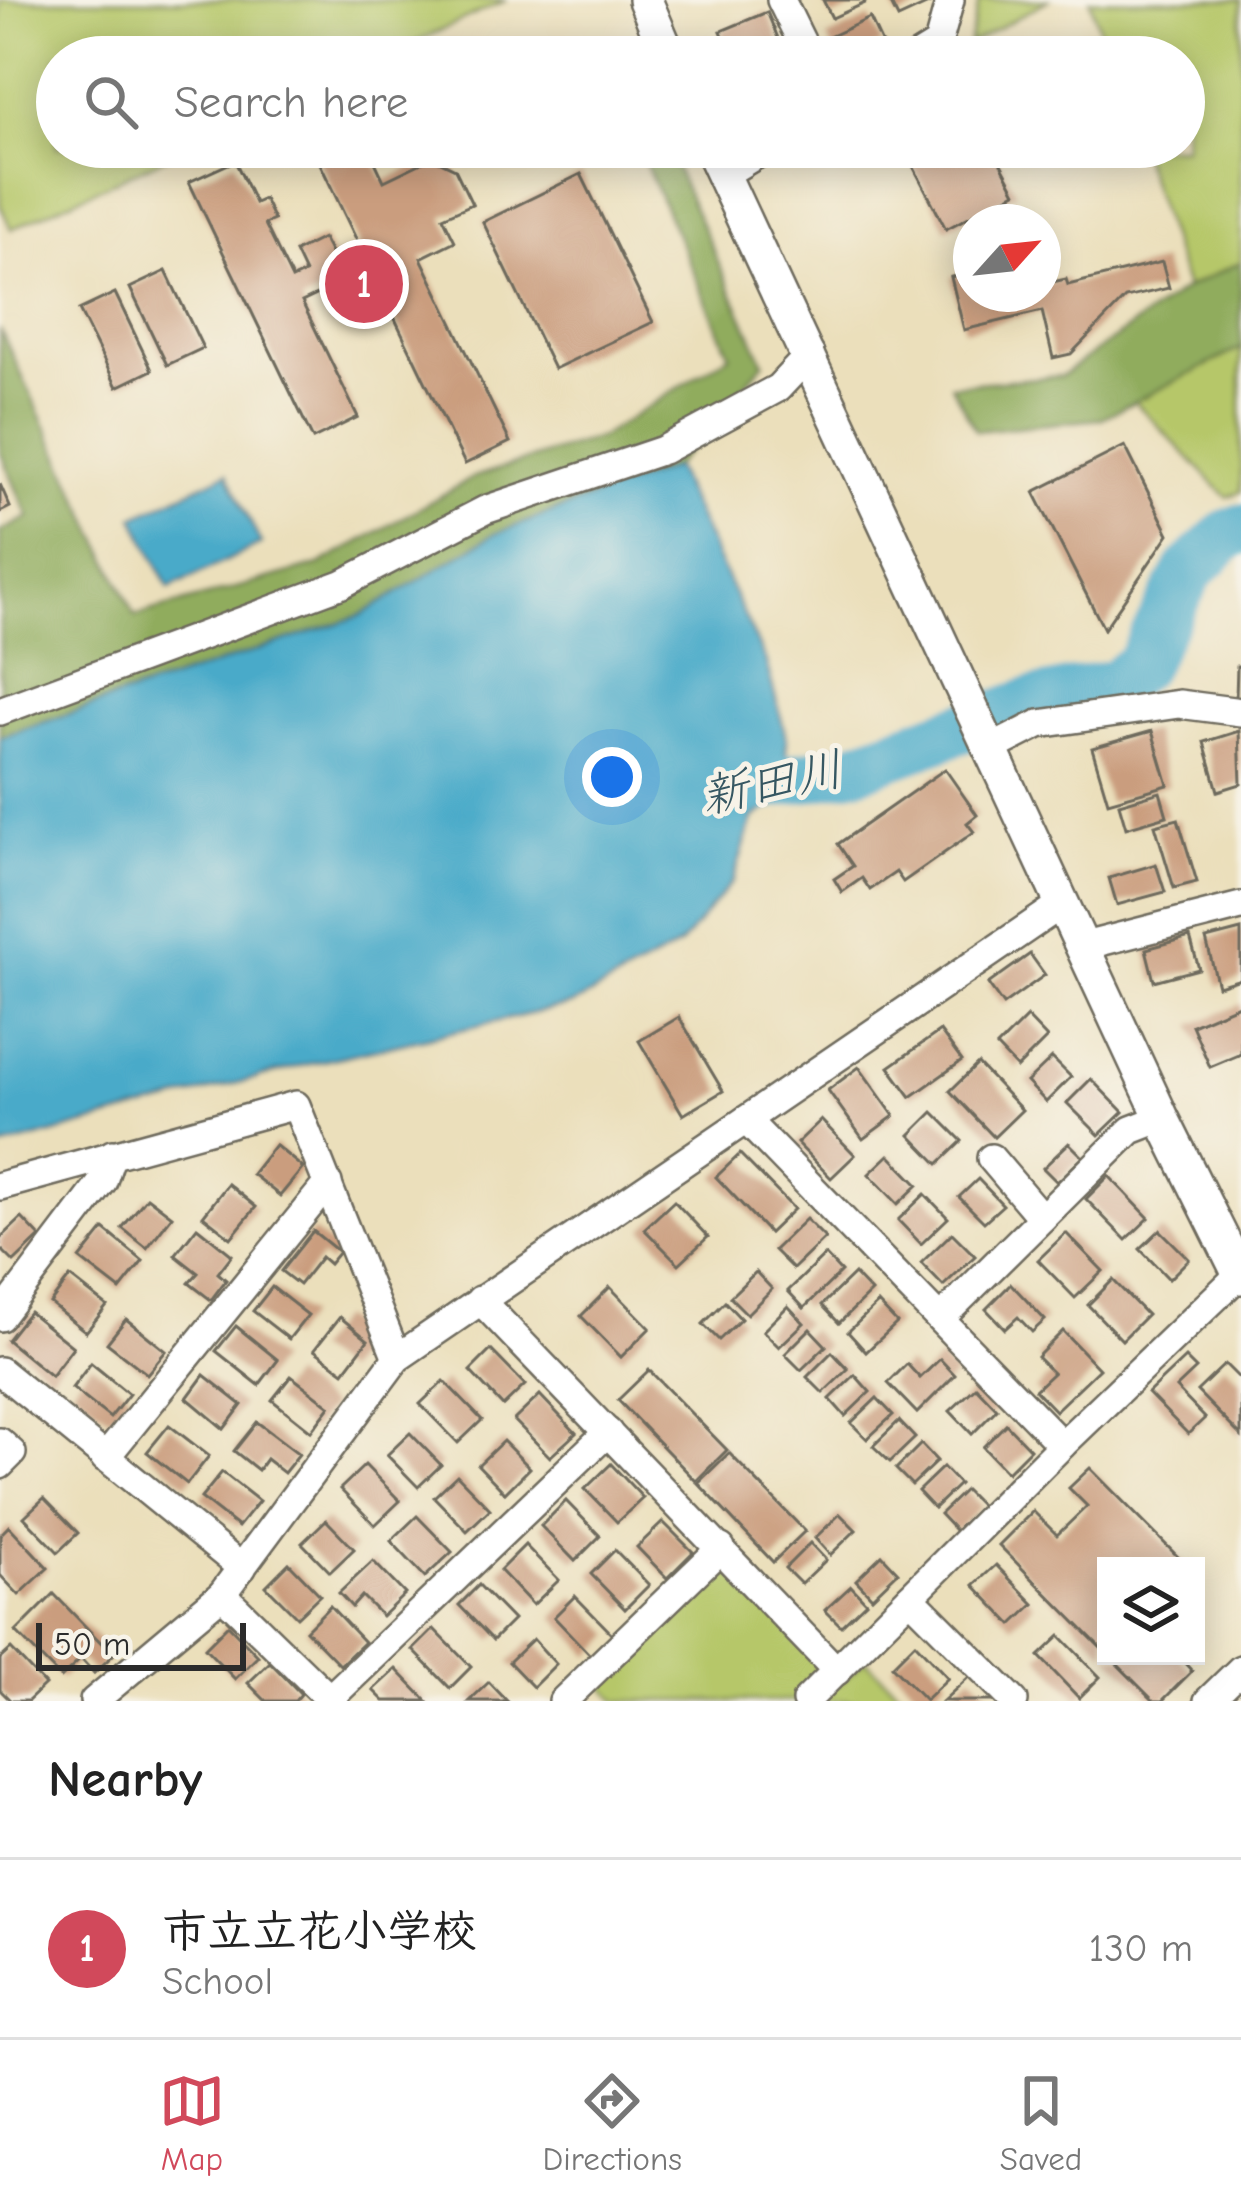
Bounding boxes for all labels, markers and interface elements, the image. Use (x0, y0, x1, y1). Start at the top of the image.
search box (36, 36, 1205, 168)
icon: search (78, 69, 144, 135)
text: Search here (174, 76, 408, 128)
north arrow (953, 204, 1061, 312)
pin: 1 (325, 239, 403, 329)
water label: 新田川 (696, 741, 848, 825)
your location (582, 747, 642, 807)
map controls (1097, 1557, 1205, 1665)
button: layers (1097, 1557, 1205, 1665)
scale bar (36, 1617, 246, 1670)
text: 50 m (54, 1625, 130, 1663)
text: Nearby (48, 1750, 202, 1809)
text: 市立立花小学校 (162, 1905, 477, 1957)
text: 1 (79, 1926, 95, 1971)
text: 130 m (1089, 1926, 1193, 1971)
text: School (162, 1959, 273, 2004)
tab: Map (159, 2068, 225, 2178)
tab: Directions (543, 2068, 682, 2178)
tab: Saved (1000, 2068, 1082, 2178)

